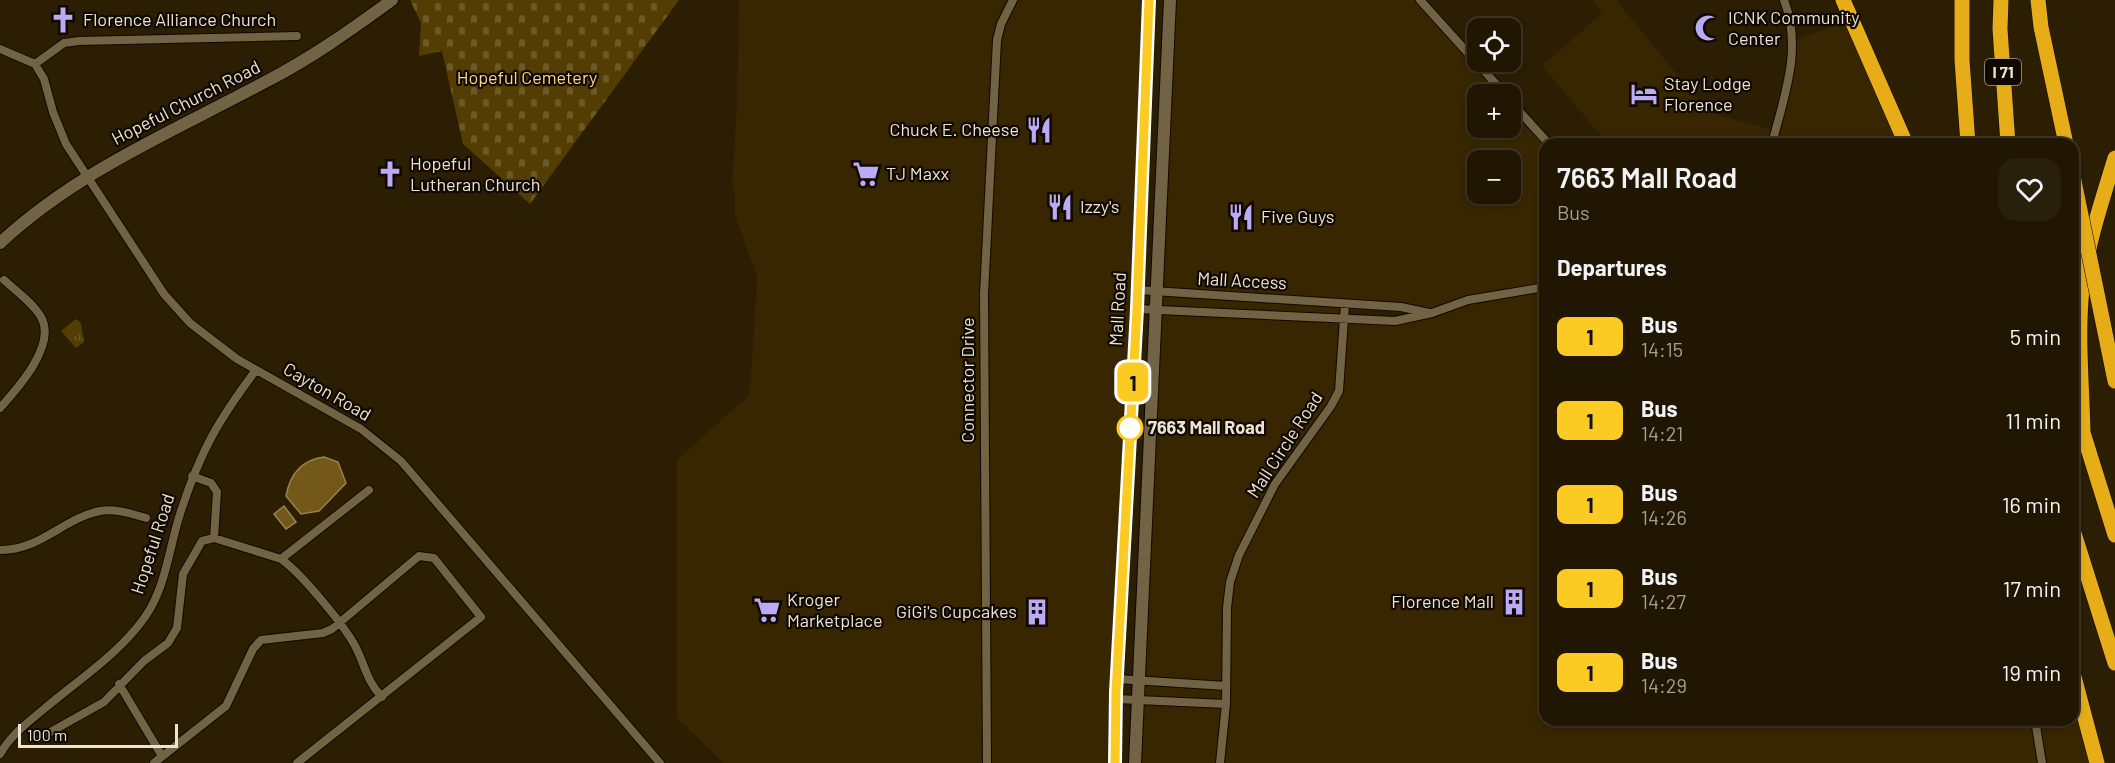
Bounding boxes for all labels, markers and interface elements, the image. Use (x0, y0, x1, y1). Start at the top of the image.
church icon: Florence Alliance Church (48, 5, 78, 35)
place label: ICNK Community Center (1728, 6, 1860, 49)
place label: Florence Alliance Church (83, 8, 276, 30)
mosque icon: ICNK Community Center (1693, 13, 1723, 43)
map controls (1467, 18, 1521, 204)
button: locate (1467, 18, 1521, 72)
street label: Hopeful Church Road (108, 55, 264, 149)
road number: I 71 (1985, 59, 2021, 85)
park label: Hopeful Cemetery (457, 66, 597, 88)
place label: Stay Lodge Florence (1664, 72, 1751, 115)
hotel icon: Stay Lodge Florence (1629, 79, 1659, 109)
button: + (1467, 84, 1521, 138)
restaurant icon: Chuck E. Cheese (1024, 115, 1054, 145)
place label: Chuck E. Cheese (889, 118, 1019, 140)
button: − (1467, 150, 1521, 204)
place label: Hopeful Lutheran Church (410, 152, 540, 195)
button: heart (1998, 158, 2061, 221)
church icon: Hopeful Lutheran Church (375, 159, 405, 189)
supermarket icon: TJ Maxx (851, 159, 881, 189)
text: 7663 Mall Road (1557, 160, 1737, 194)
place label: TJ Maxx (886, 162, 950, 184)
restaurant icon: Izzy's (1045, 192, 1075, 222)
place label: Izzy's (1080, 195, 1120, 217)
text: Bus (1557, 200, 1590, 224)
restaurant icon: Five Guys (1226, 202, 1256, 232)
place label: Five Guys (1261, 205, 1334, 227)
text: Departures (1557, 254, 1667, 280)
street label: Mall Access (1197, 267, 1287, 293)
street label: Mall Road (1104, 272, 1130, 346)
text: Bus (1641, 311, 1678, 337)
street label: Connector Drive (956, 317, 978, 443)
text: 5 min (2010, 323, 2061, 349)
text: 1 (1586, 324, 1594, 349)
text: 14:15 (1641, 337, 1683, 361)
street label: Cayton Road (280, 357, 375, 425)
line badge: 1 (1114, 362, 1152, 401)
text: 1 (1129, 370, 1137, 395)
street label: Mall Circle Road (1242, 387, 1327, 502)
text: Bus (1641, 395, 1678, 421)
text: 11 min (2005, 407, 2061, 433)
text: 1 (1586, 408, 1594, 433)
marker: 7663 Mall Road (1117, 415, 1143, 441)
place label: 7663 Mall Road (1148, 416, 1265, 438)
text: 14:21 (1641, 421, 1683, 445)
text: Bus (1641, 479, 1678, 505)
street label: Hopeful Road (125, 491, 179, 597)
text: 16 min (2002, 491, 2061, 517)
text: 1 (1586, 492, 1594, 517)
text: 14:26 (1641, 505, 1687, 529)
text: Bus (1641, 563, 1678, 589)
text: 17 min (2003, 575, 2061, 601)
text: 1 (1586, 576, 1594, 601)
building icon: Florence Mall (1499, 587, 1529, 617)
place label: Kroger Marketplace (787, 588, 883, 631)
text: 14:27 (1641, 589, 1686, 613)
place label: Florence Mall (1391, 590, 1494, 612)
supermarket icon: Kroger Marketplace (752, 595, 782, 625)
building icon: GiGi's Cupcakes (1022, 597, 1052, 627)
place label: GiGi's Cupcakes (896, 600, 1017, 622)
text: Bus (1641, 647, 1678, 673)
text: 19 min (2002, 659, 2061, 685)
text: 1 (1586, 660, 1594, 685)
text: 14:29 (1641, 673, 1687, 697)
scale bar (18, 721, 178, 748)
text: 100 m (27, 725, 67, 744)

